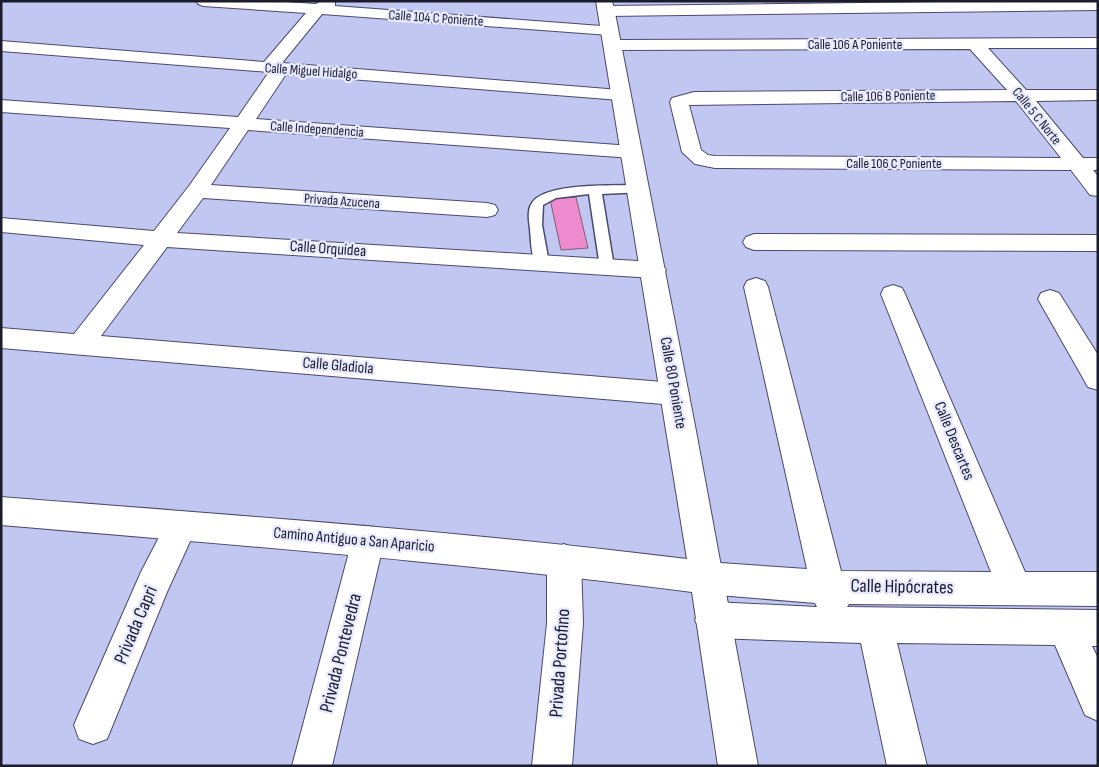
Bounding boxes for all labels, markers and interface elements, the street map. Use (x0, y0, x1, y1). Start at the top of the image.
street label: Calle 104 C Poniente (388, 6, 484, 30)
street label: Calle 106 A Poniente (808, 36, 902, 53)
street label: Calle Miguel Hidalgo (264, 59, 358, 83)
street label: Calle 5 C Norte (1009, 84, 1065, 148)
street label: Calle 106 B Poniente (840, 87, 936, 105)
street label: Calle Independencia (270, 117, 364, 141)
street label: Calle 106 C Poniente (846, 155, 942, 172)
street label: Privada Azucena (303, 190, 381, 212)
street label: Calle Orquídea (289, 237, 367, 261)
street label: Calle 80 Poniente (656, 336, 690, 430)
street label: Calle Gladiola (302, 353, 374, 379)
street label: Calle Descartes (930, 399, 978, 483)
street label: Camino Antiguo a San Aparicio (273, 523, 435, 557)
street label: Calle Hipócrates (850, 575, 954, 599)
street label: Privada Capri (109, 582, 163, 668)
street label: Privada Pontevedra (315, 591, 367, 715)
street label: Privada Portofino (545, 608, 575, 718)

